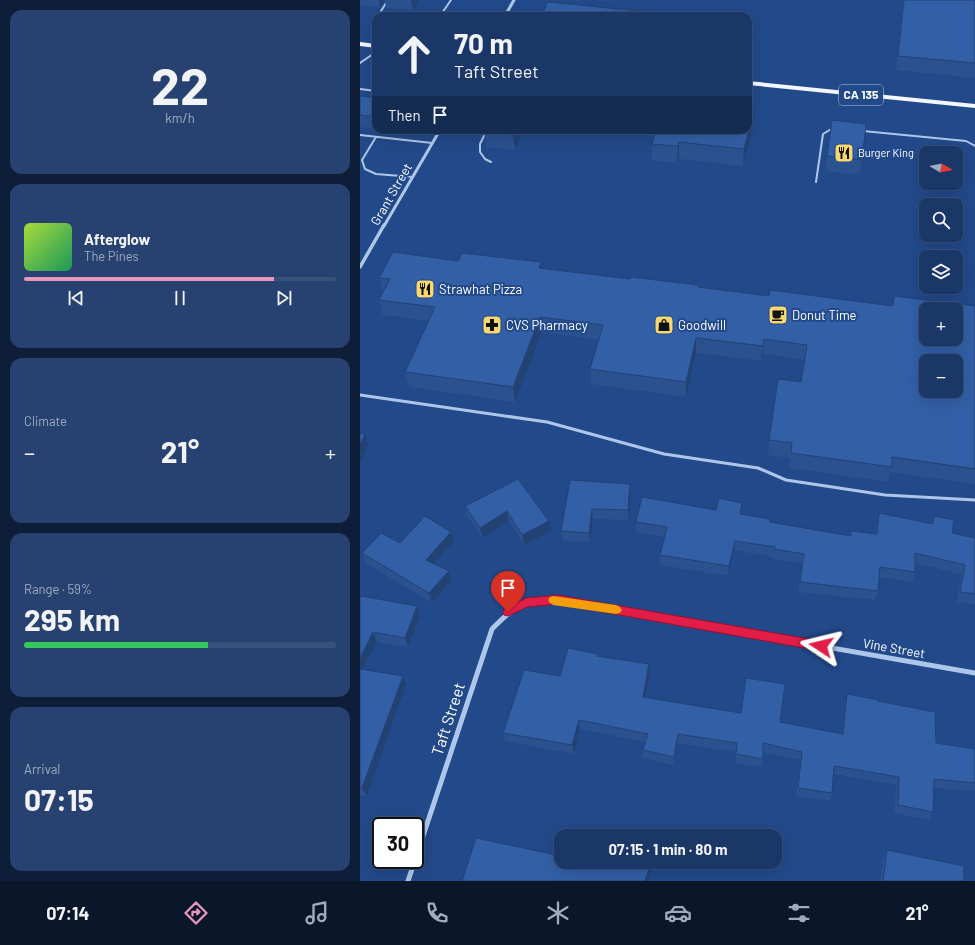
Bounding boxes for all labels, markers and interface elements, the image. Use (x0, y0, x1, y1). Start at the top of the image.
text: 70 m (454, 26, 513, 60)
icon: ahead (388, 28, 440, 80)
text: 22 (151, 53, 209, 115)
text: Taft Street (454, 60, 539, 82)
road number: CA 135 (839, 85, 883, 105)
icon: arrive (429, 104, 451, 126)
text: Then (388, 106, 421, 124)
text: km/h (165, 110, 195, 126)
restaurant icon: Burger King (833, 142, 855, 164)
place label: Burger King (858, 146, 914, 159)
north arrow (919, 146, 963, 190)
map controls (919, 146, 963, 398)
street label: Grant Street (367, 160, 415, 228)
button: search (919, 198, 963, 242)
text: Afterglow (84, 230, 150, 248)
text: The Pines (84, 248, 139, 264)
button: layers (919, 250, 963, 294)
restaurant icon: Strawhat Pizza (414, 278, 436, 300)
place label: Strawhat Pizza (439, 281, 522, 297)
icon: previous (65, 287, 87, 309)
icon: pause (169, 287, 191, 309)
icon: next (273, 287, 295, 309)
button: + (919, 302, 963, 346)
cafe icon: Donut Time (767, 304, 789, 326)
place label: Donut Time (792, 307, 857, 323)
pharmacy icon: CVS Pharmacy (481, 314, 503, 336)
shop icon: Goodwill (653, 314, 675, 336)
place label: CVS Pharmacy (506, 317, 588, 333)
place label: Goodwill (678, 317, 726, 333)
button: − (919, 354, 963, 398)
text: Climate (24, 413, 67, 429)
text: 21° (161, 433, 199, 469)
text: − (24, 439, 35, 465)
text: + (325, 439, 336, 465)
pin (491, 571, 525, 612)
icon: arrive (497, 577, 519, 599)
text: Range · 59% (24, 581, 92, 597)
text: 295 km (24, 601, 120, 637)
position arrow (800, 625, 842, 667)
street label: Vine Street (862, 635, 926, 661)
street label: Taft Street (427, 680, 468, 758)
text: Arrival (24, 761, 60, 777)
text: 07:15 (24, 781, 94, 817)
speed limit sign: 30 (372, 817, 424, 869)
text: 07:15 · 1 min · 80 m (609, 840, 727, 858)
icon: directions (182, 899, 210, 927)
icon: music (303, 899, 331, 927)
icon: phone (423, 899, 451, 927)
icon: climate (544, 899, 572, 927)
icon: car (664, 899, 692, 927)
icon: filters (785, 899, 813, 927)
text: 07:14 (46, 902, 89, 924)
text: 21° (905, 902, 929, 924)

